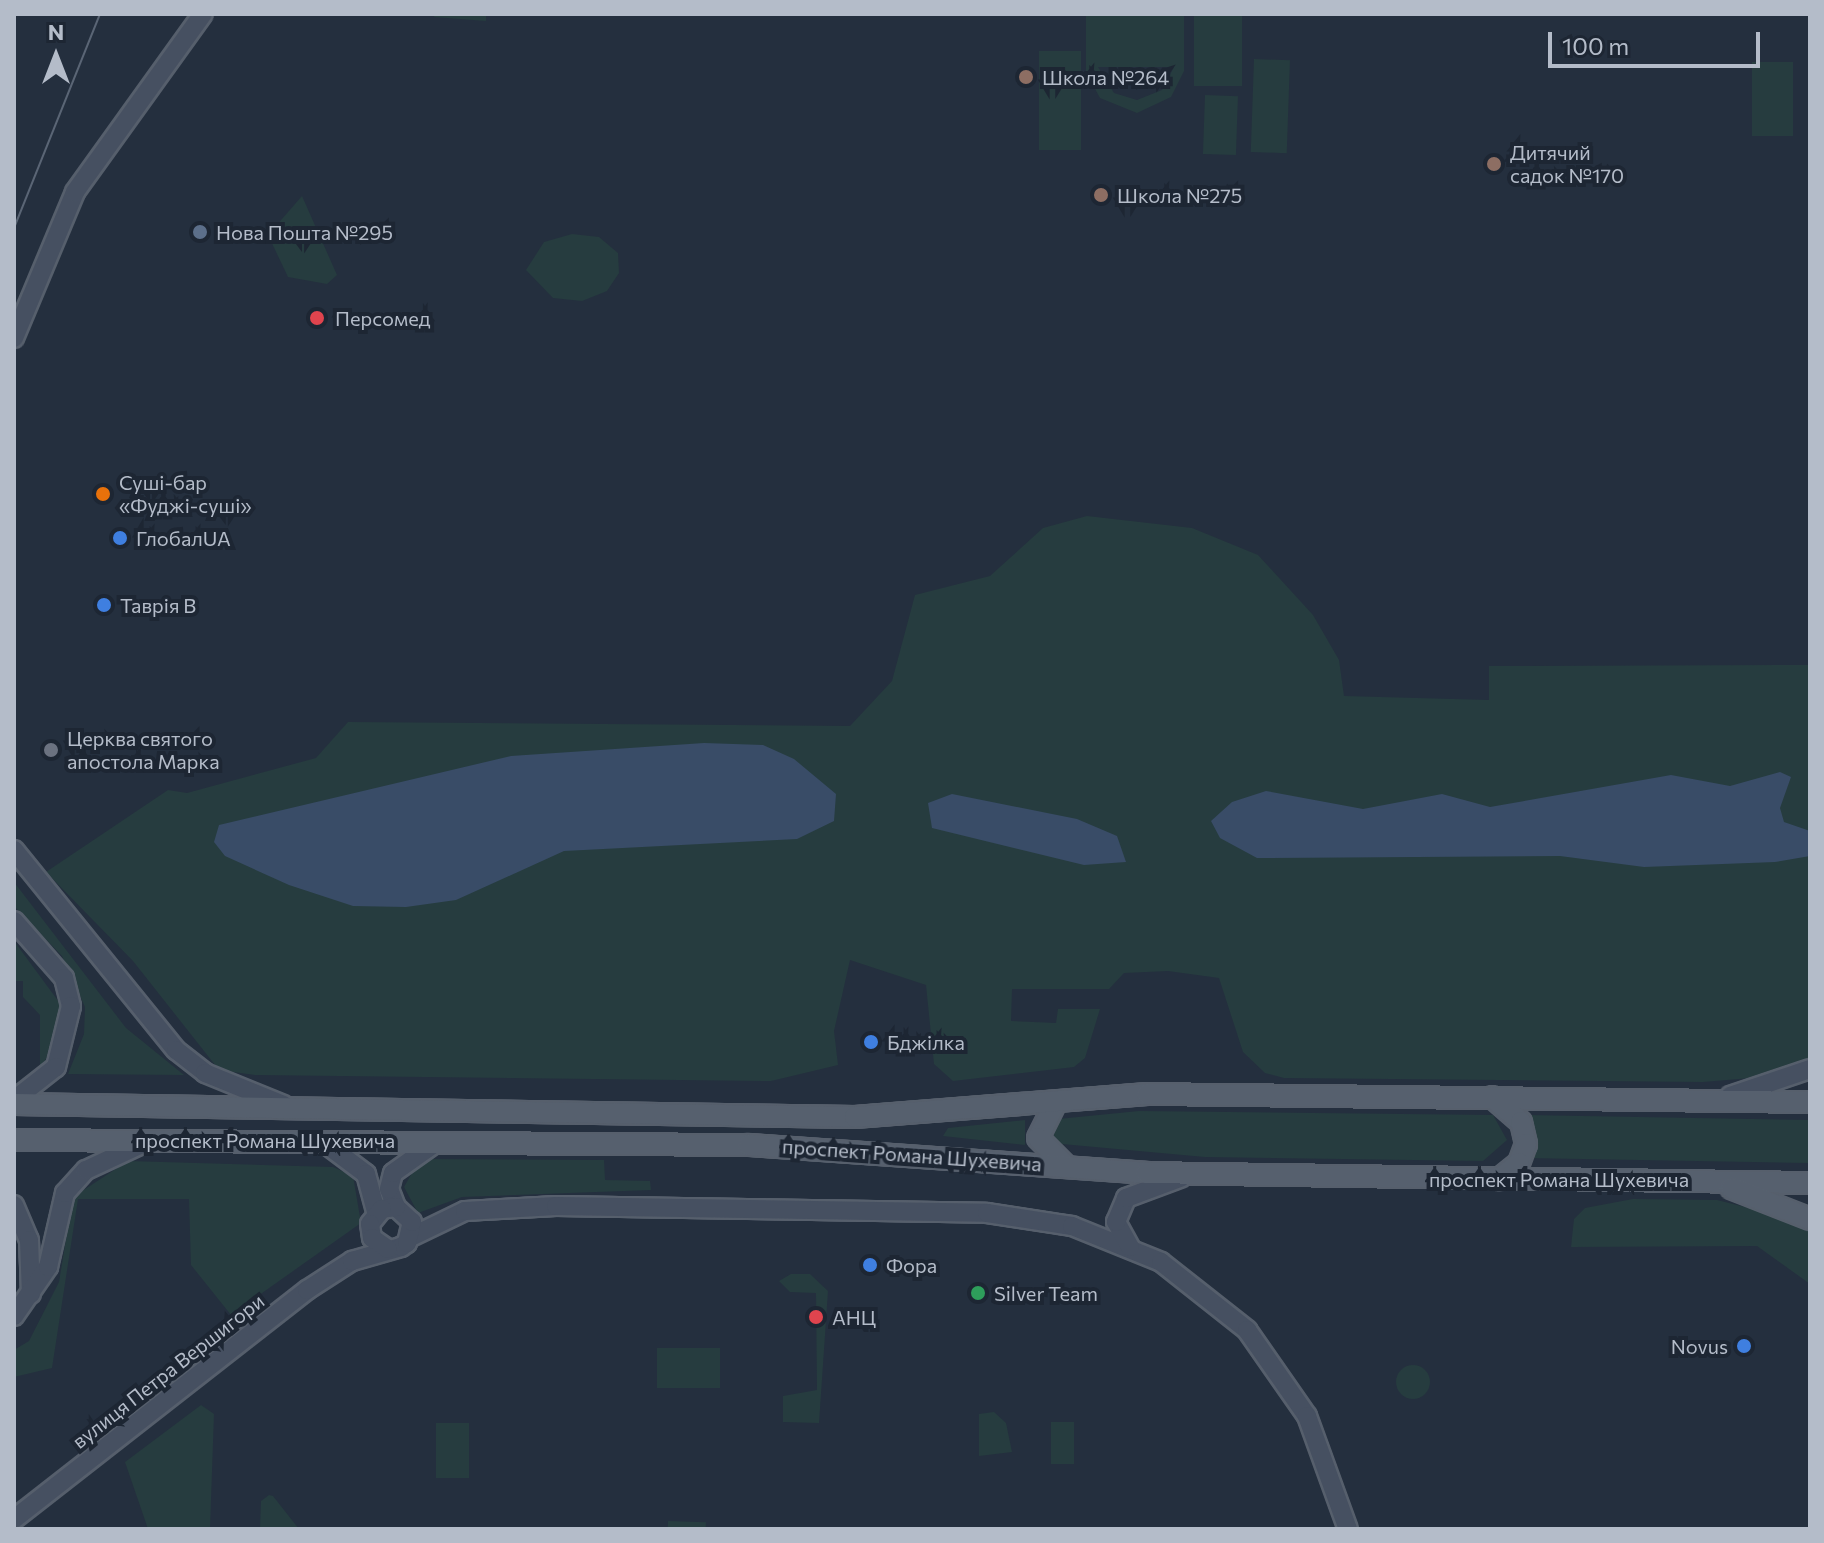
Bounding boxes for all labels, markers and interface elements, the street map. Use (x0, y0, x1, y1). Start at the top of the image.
north arrow (16, 16, 96, 96)
scale bar (1552, 16, 1764, 66)
text: N (48, 18, 64, 45)
text: 100 m (1562, 31, 1629, 60)
place label: Школа №264 (1042, 65, 1169, 89)
marker: Школа №264 (1017, 68, 1035, 86)
place label: Дитячий садок №170 (1510, 140, 1624, 187)
marker: Дитячий садок №170 (1485, 155, 1503, 173)
place label: Школа №275 (1117, 183, 1242, 207)
marker: Школа №275 (1092, 186, 1110, 204)
place label: Нова Пошта №295 (216, 220, 393, 244)
marker: Нова Пошта №295 (191, 223, 209, 241)
place label: Персомед (335, 306, 430, 330)
marker: Персомед (306, 307, 328, 329)
place label: Суші-бар «Фуджі-суші» (119, 470, 252, 517)
marker: Суші-бар «Фуджі-суші» (94, 485, 112, 503)
place label: ГлобалUA (136, 526, 231, 550)
marker: ГлобалUA (111, 529, 129, 547)
place label: Таврія В (120, 593, 196, 617)
marker: Таврія В (95, 596, 113, 614)
place label: Церква святого апостола Марка (67, 726, 219, 773)
marker: Церква святого апостола Марка (42, 741, 60, 759)
place label: Бджілка (887, 1030, 965, 1054)
marker: Бджілка (862, 1033, 880, 1051)
street label: проспект Романа Шухевича (135, 1128, 395, 1152)
street label: проспект Романа Шухевича (781, 1134, 1043, 1176)
street label: проспект Романа Шухевича (1429, 1167, 1689, 1191)
place label: Фора (886, 1253, 937, 1277)
marker: Фора (861, 1256, 879, 1274)
place label: Silver Team (994, 1281, 1098, 1305)
marker: Silver Team (969, 1284, 987, 1302)
street label: вулиця Петра Вершигори (67, 1289, 269, 1453)
place label: АНЦ (832, 1305, 876, 1329)
marker: АНЦ (807, 1308, 825, 1326)
place label: Novus (1671, 1334, 1728, 1358)
marker: Novus (1735, 1337, 1753, 1355)

